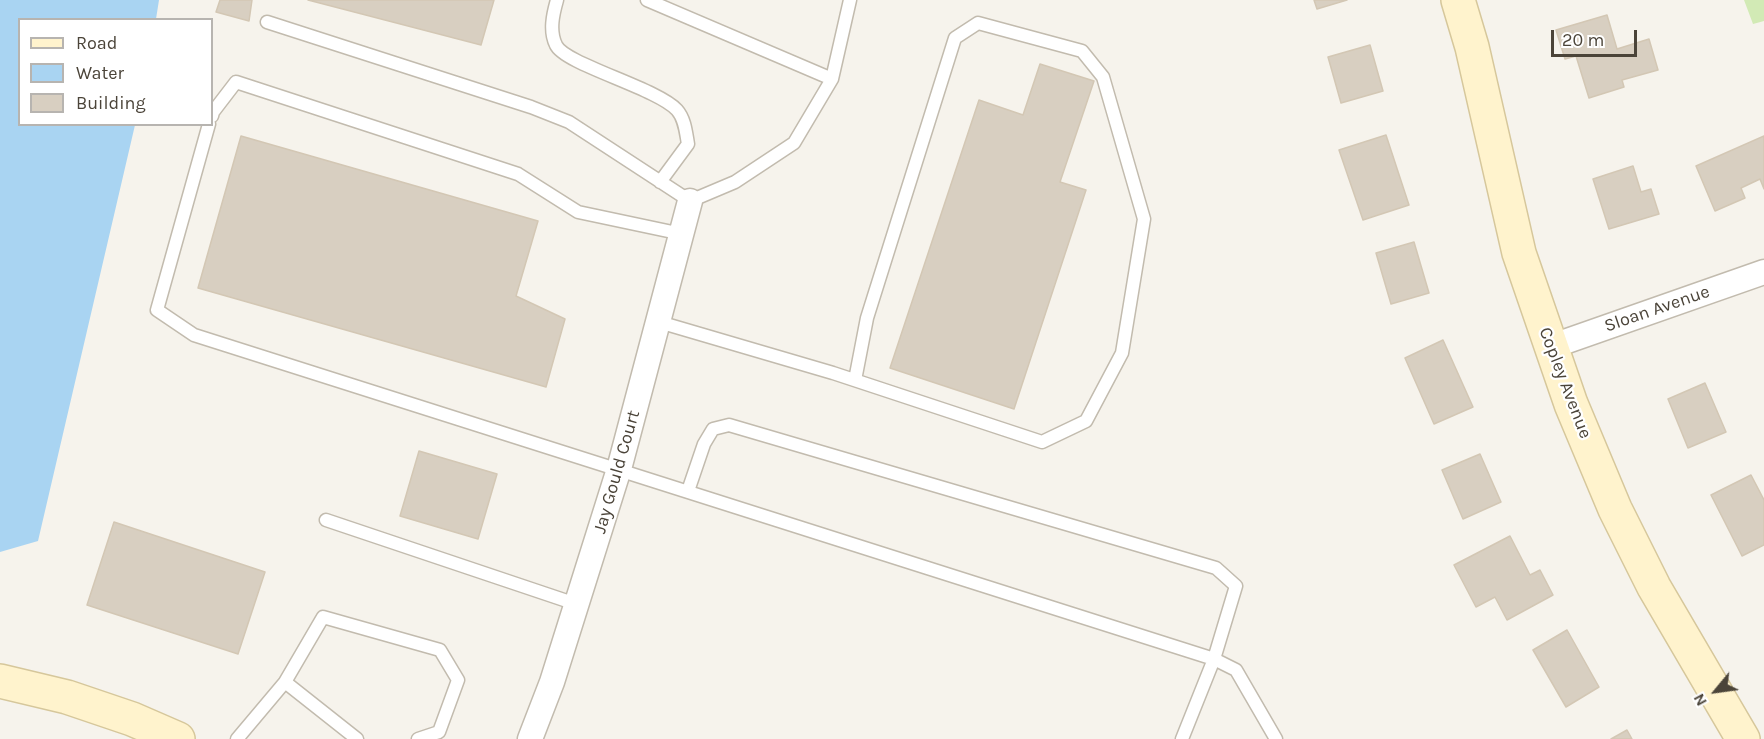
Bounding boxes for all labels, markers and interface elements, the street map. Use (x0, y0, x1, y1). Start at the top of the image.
legend (18, 18, 213, 126)
scale bar (1554, 18, 1640, 56)
text: 20 m (1562, 29, 1604, 51)
text: Road (76, 32, 117, 54)
text: Water (76, 62, 124, 84)
text: Building (76, 92, 146, 114)
street label: Sloan Avenue (1601, 281, 1713, 337)
street label: Copley Avenue (1534, 324, 1596, 442)
street label: Jay Gould Court (589, 408, 645, 536)
north arrow (1686, 661, 1746, 721)
text: N (1689, 690, 1711, 710)

